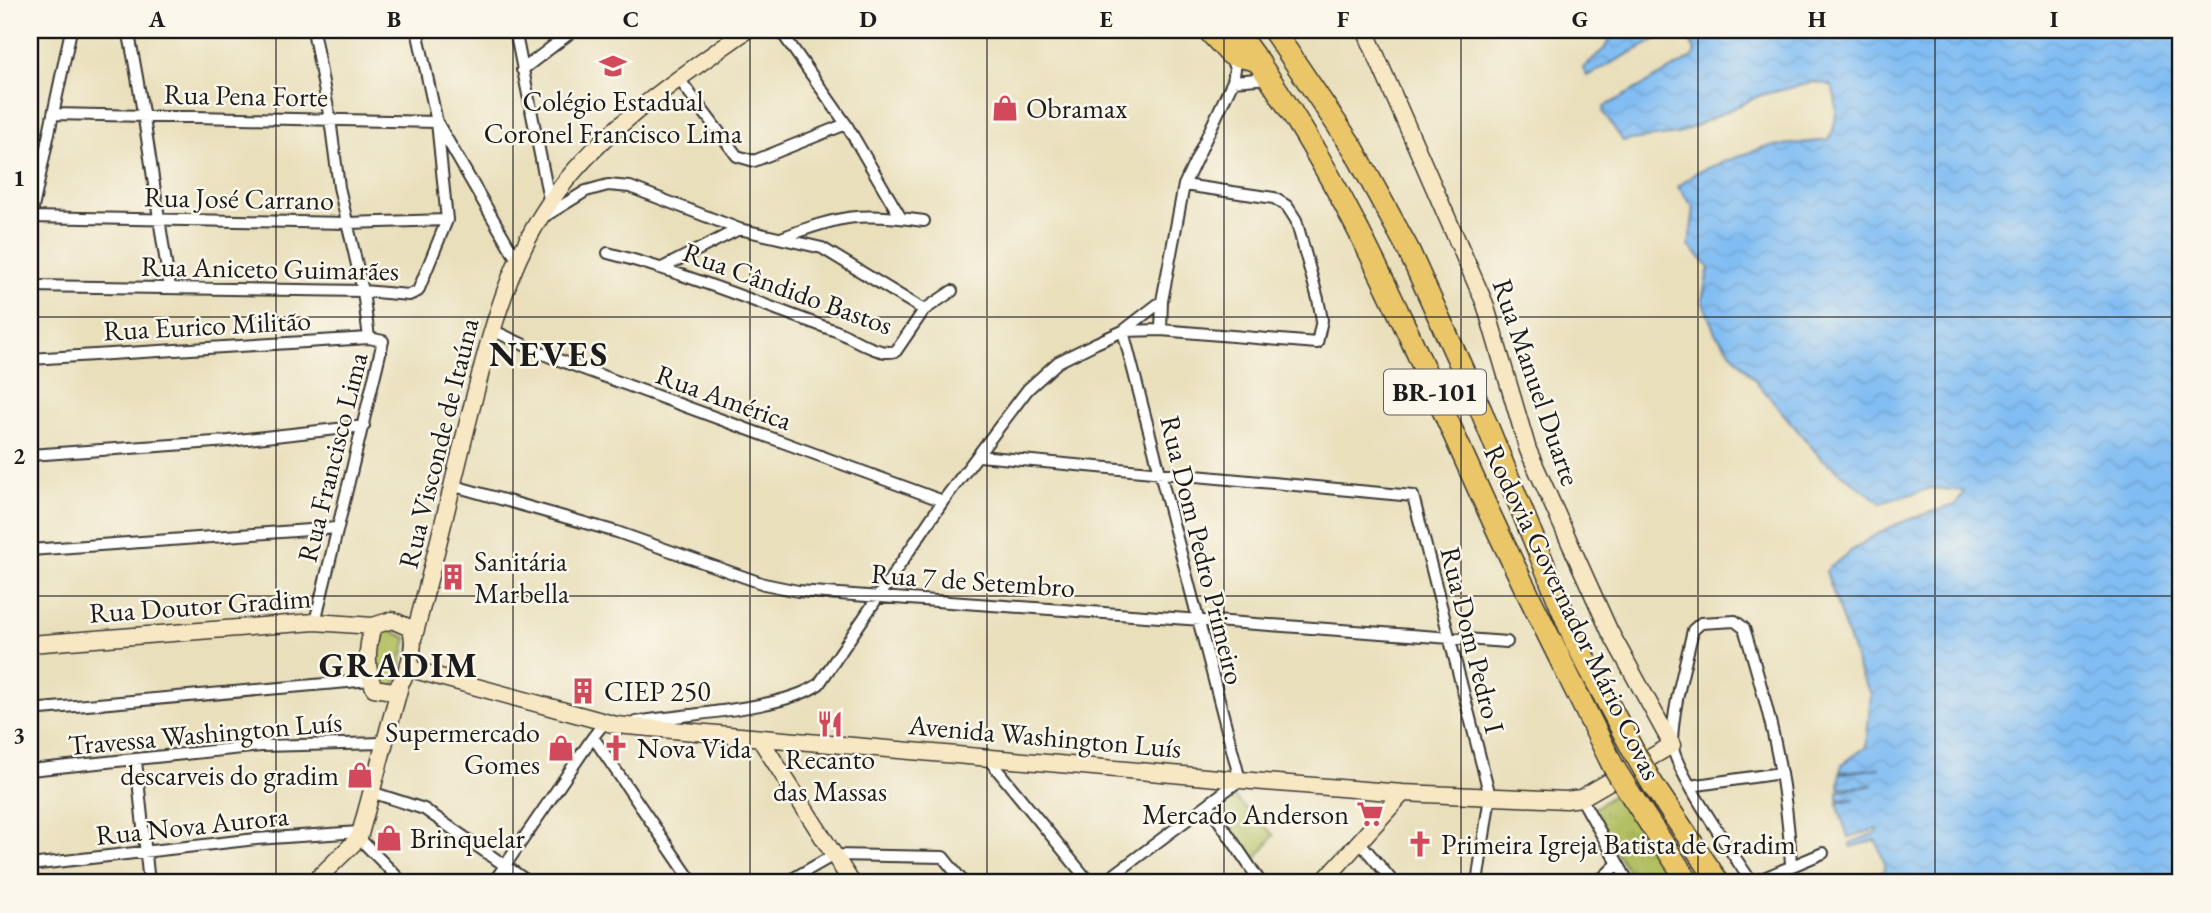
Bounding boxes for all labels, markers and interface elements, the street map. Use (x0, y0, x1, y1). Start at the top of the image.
text: A (148, 4, 166, 34)
text: B (387, 4, 401, 34)
text: C (623, 4, 639, 34)
text: D (859, 4, 877, 34)
text: E (1099, 4, 1113, 34)
text: F (1337, 4, 1350, 34)
text: G (1572, 4, 1588, 34)
text: H (1808, 4, 1826, 34)
text: I (2050, 4, 2058, 34)
school or university icon: Colégio Estadual Coronel Francisco Lima (598, 51, 628, 81)
street label: Rua Pena Forte (163, 76, 329, 114)
place label: Colégio Estadual Coronel Francisco Lima (484, 83, 743, 151)
place label: Obramax (1026, 90, 1127, 126)
shop icon: Obramax (990, 93, 1020, 123)
text: 1 (13, 163, 25, 193)
street label: Rua José Carrano (144, 178, 334, 218)
street label: Rua Cândido Bastos (678, 233, 898, 343)
street label: Rua Aniceto Guimarães (141, 248, 399, 288)
street label: Rua Manuel Duarte (1485, 274, 1589, 490)
street label: Rua Eurico Militão (102, 302, 312, 348)
street label: Rua Visconde de Itaúna (389, 313, 487, 572)
district label: NEVES (489, 331, 609, 376)
street label: Rua Francisco Lima (289, 348, 376, 566)
street label: Rua América (651, 356, 798, 438)
road number: BR-101 (1384, 370, 1486, 414)
street label: Rua Dom Pedro Primeiro (1152, 412, 1254, 688)
street label: Rodovia Governador Mário Covas (1476, 438, 1670, 786)
text: 2 (13, 441, 25, 471)
place label: Sanitária Marbella (474, 543, 570, 611)
street label: Rua Dom Pedro I (1432, 543, 1514, 738)
street label: Rua 7 de Setembro (870, 555, 1076, 605)
building icon: Sanitária Marbella (438, 562, 468, 592)
street label: Rua Doutor Gradim (88, 579, 312, 631)
district label: GRADIM (319, 642, 479, 687)
place label: CIEP 250 (604, 673, 711, 709)
building icon: CIEP 250 (568, 676, 598, 706)
street label: Travessa Washington Luís (67, 703, 343, 763)
street label: Avenida Washington Luís (906, 706, 1183, 766)
restaurant icon: Recanto das Massas (815, 709, 845, 739)
place label: Supermercado Gomes (385, 714, 540, 782)
text: 3 (13, 720, 25, 750)
place label: Nova Vida (637, 730, 753, 766)
shop icon: Supermercado Gomes (546, 733, 576, 763)
church icon: Nova Vida (601, 733, 631, 763)
place label: Recanto das Massas (773, 741, 887, 809)
place label: descarveis do gradim (120, 757, 339, 793)
shop icon: descarveis do gradim (345, 760, 375, 790)
place label: Mercado Anderson (1142, 796, 1349, 832)
street label: Rua Nova Aurora (94, 797, 291, 853)
supermarket icon: Mercado Anderson (1355, 799, 1385, 829)
place label: Brinquelar (410, 820, 526, 856)
shop icon: Brinquelar (374, 823, 404, 853)
place label: Primeira Igreja Batista de Gradim (1441, 826, 1796, 862)
church icon: Primeira Igreja Batista de Gradim (1405, 829, 1435, 859)

